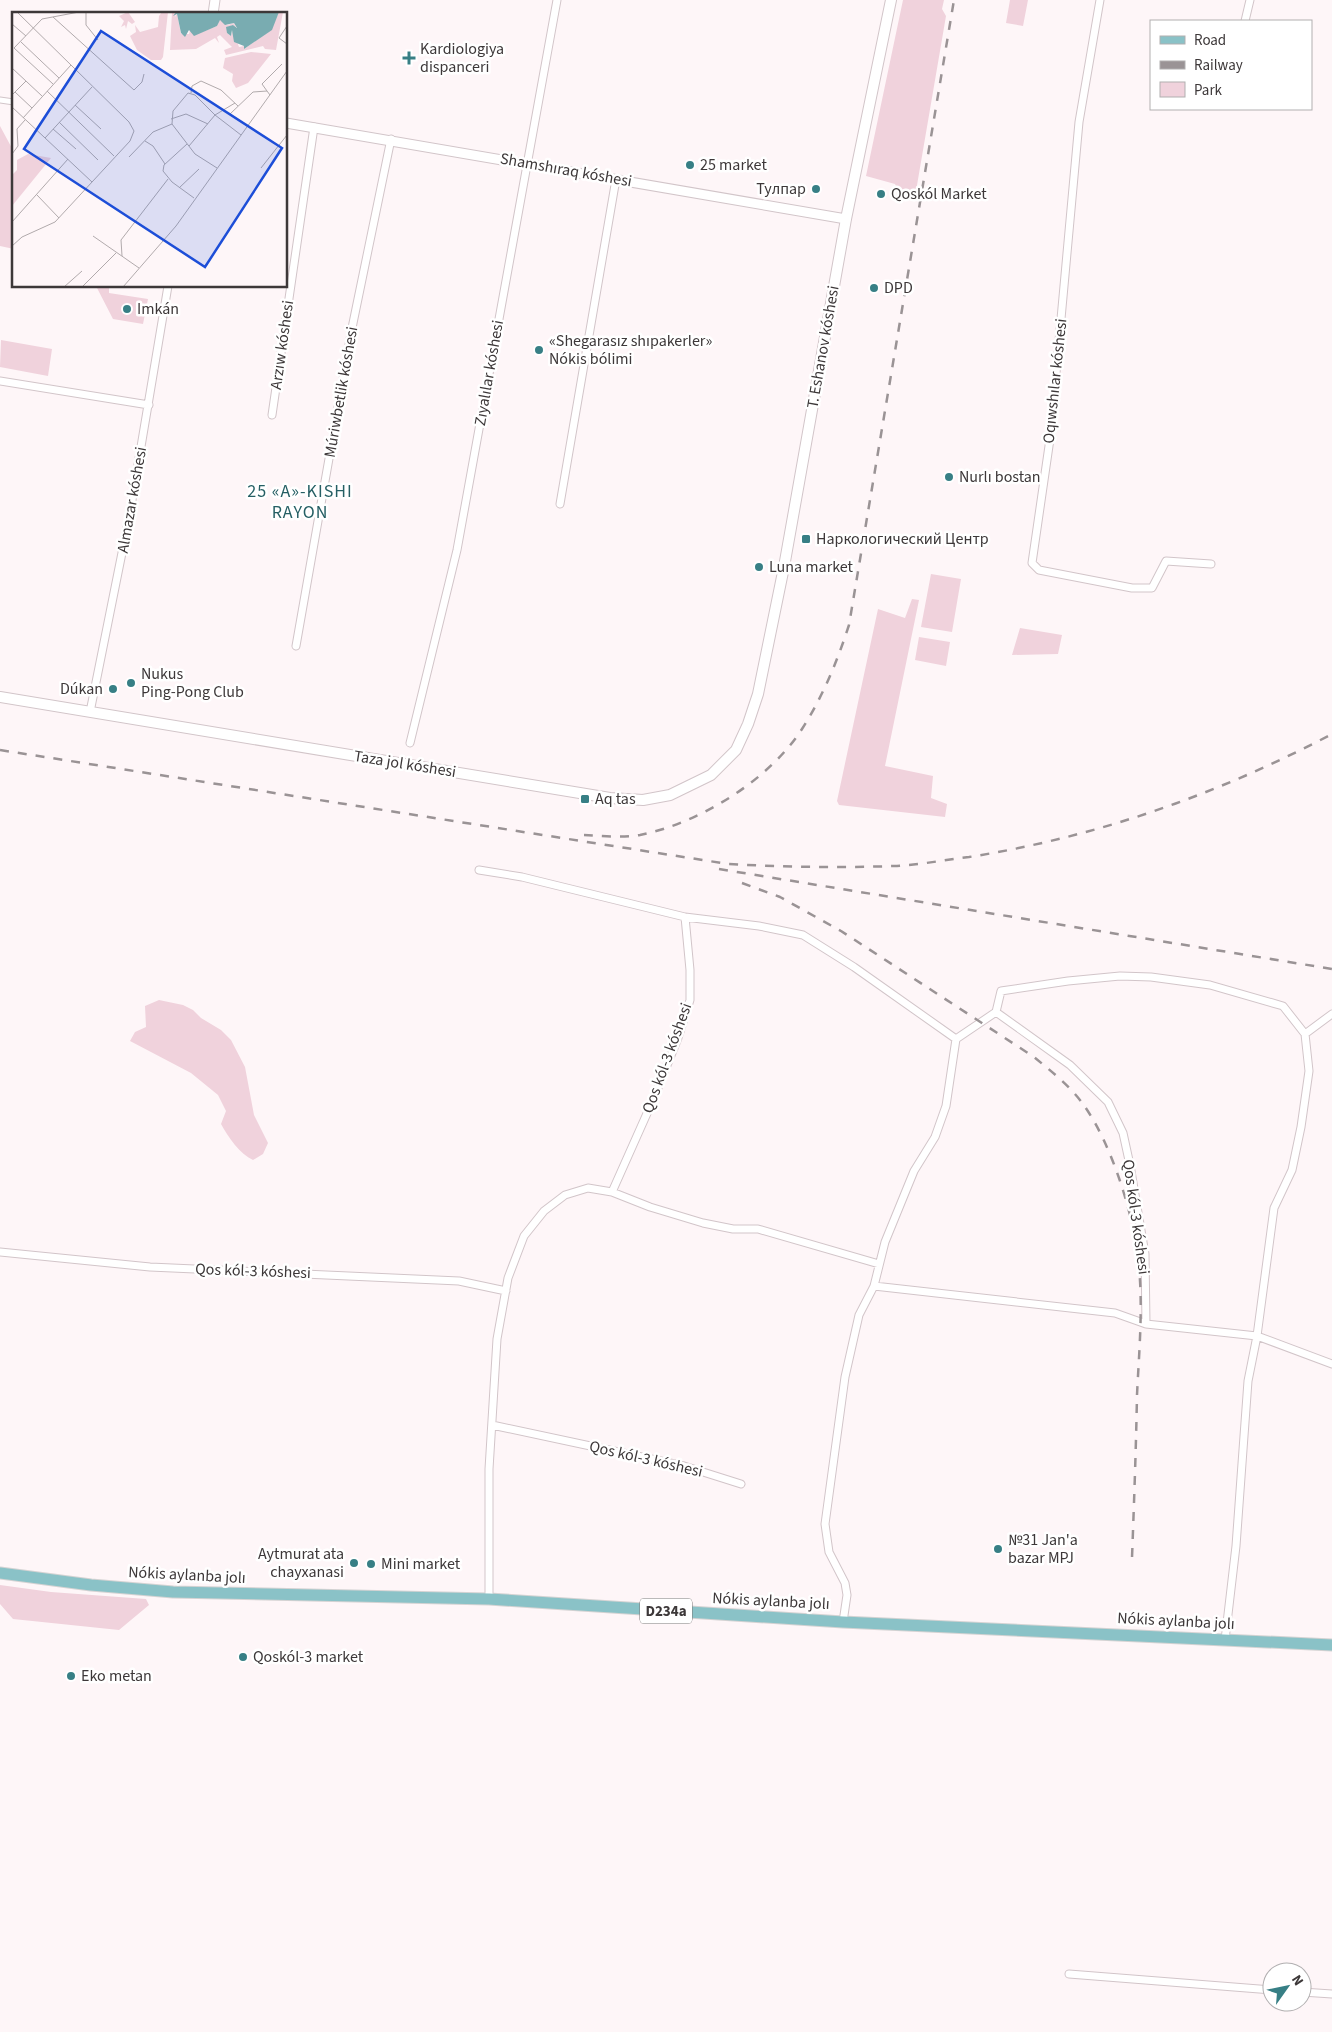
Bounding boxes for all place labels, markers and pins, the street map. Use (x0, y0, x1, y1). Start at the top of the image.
place label: Kardiologiya dispanceri (420, 38, 504, 78)
marker: Kardiologiya dispanceri (402, 51, 416, 65)
place label: 25 market (700, 154, 767, 176)
marker: 25 market (684, 159, 696, 171)
place label: Тулпар (756, 178, 806, 200)
marker: Тулпар (810, 183, 822, 195)
place label: Qoskól Market (891, 183, 987, 205)
marker: Qoskól Market (875, 188, 887, 200)
place label: DPD (884, 277, 913, 299)
marker: DPD (868, 282, 880, 294)
place label: Imkán (137, 298, 179, 320)
marker: Imkán (121, 303, 133, 315)
place label: «Shegarasız shıpakerler» Nókis bólimi (549, 330, 712, 370)
marker: «Shegarasız shıpakerler» Nókis bólimi (533, 344, 545, 356)
place label: Nurlı bostan (959, 466, 1041, 488)
marker: Nurlı bostan (943, 471, 955, 483)
place label: Наркологический Центр (816, 528, 989, 550)
marker: Наркологический Центр (800, 533, 812, 545)
place label: Luna market (769, 556, 854, 578)
marker: Luna market (753, 561, 765, 573)
place label: Nukus Ping-Pong Club (141, 663, 244, 703)
marker: Nukus Ping-Pong Club (125, 677, 137, 689)
place label: Dúkan (60, 678, 103, 700)
marker: Dúkan (107, 683, 119, 695)
place label: Aq tas (595, 788, 636, 810)
marker: Aq tas (579, 793, 591, 805)
place label: №31 Jan'a bazar MPJ (1008, 1529, 1078, 1569)
place label: Aytmurat ata chayxanasi (258, 1543, 344, 1583)
marker: №31 Jan'a bazar MPJ (992, 1543, 1004, 1555)
place label: Mini market (381, 1553, 461, 1575)
marker: Aytmurat ata chayxanasi (348, 1557, 360, 1569)
marker: Mini market (365, 1558, 377, 1570)
place label: Qoskól-3 market (253, 1646, 364, 1668)
marker: Qoskól-3 market (237, 1651, 249, 1663)
place label: Eko metan (81, 1665, 152, 1687)
marker: Eko metan (65, 1670, 77, 1682)

